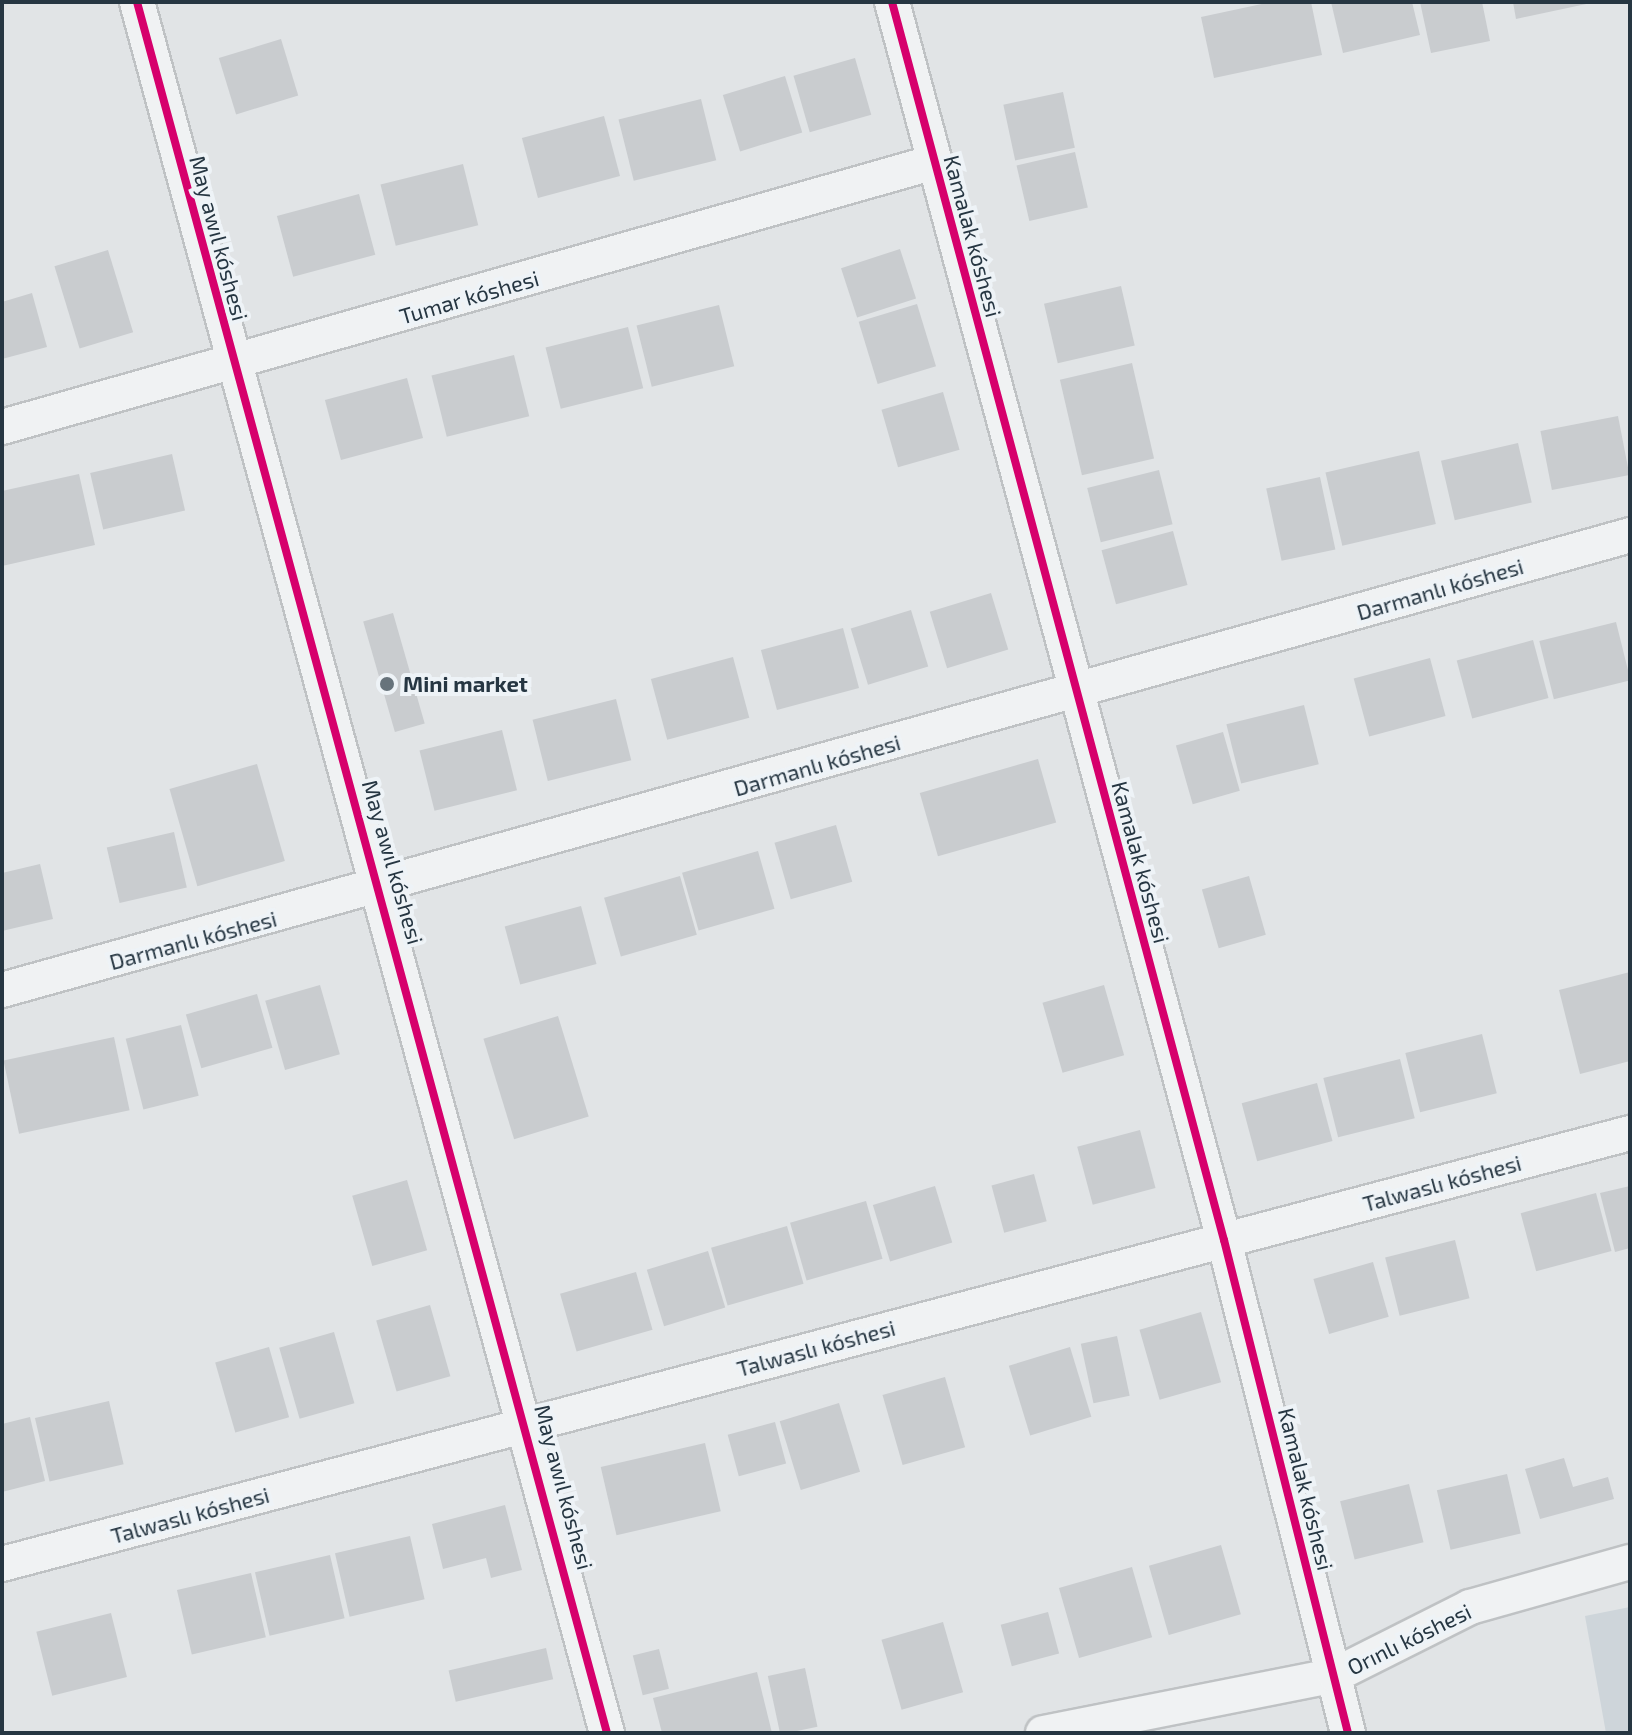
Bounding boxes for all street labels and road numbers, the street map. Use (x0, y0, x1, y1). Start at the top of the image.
street label: May awıl kóshesi (184, 152, 254, 324)
street label: Kamalak kóshesi (939, 152, 1007, 320)
street label: Tumar kóshesi (396, 264, 542, 330)
street label: Darmanlı kóshesi (1354, 553, 1526, 625)
street label: Darmanlı kóshesi (731, 729, 903, 801)
street label: May awıl kóshesi (357, 776, 429, 948)
street label: Kamalak kóshesi (1107, 778, 1175, 946)
street label: Darmanlı kóshesi (106, 905, 280, 975)
street label: Talwaslı kóshesi (1360, 1149, 1524, 1217)
street label: Talwaslı kóshesi (734, 1314, 898, 1382)
street label: May awıl kóshesi (529, 1401, 599, 1573)
street label: Kamalak kóshesi (1273, 1405, 1339, 1573)
street label: Talwaslı kóshesi (108, 1481, 272, 1549)
street label: Orınlı kóshesi (1343, 1598, 1475, 1680)

